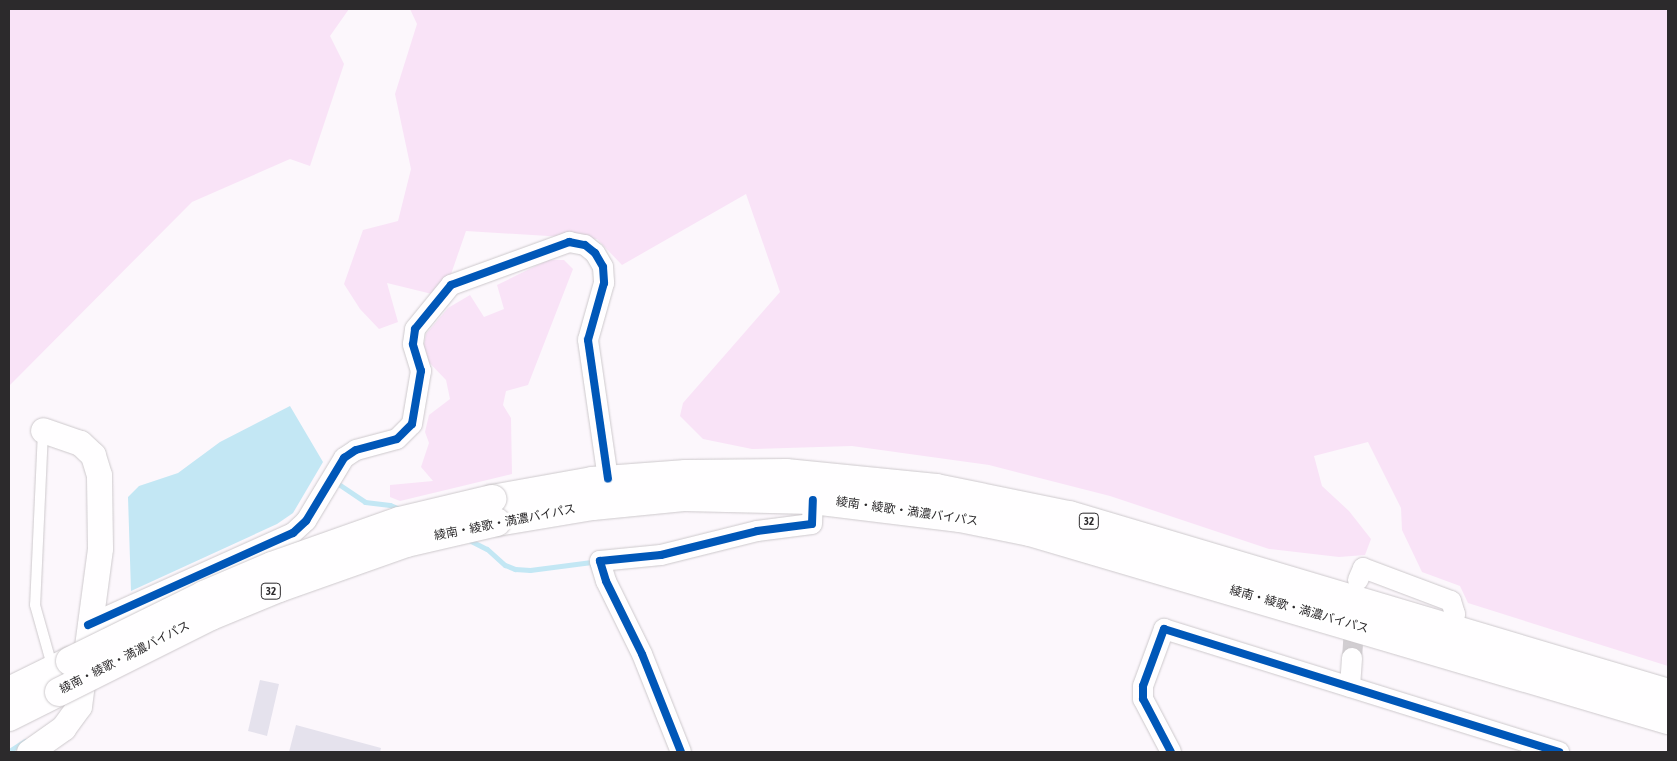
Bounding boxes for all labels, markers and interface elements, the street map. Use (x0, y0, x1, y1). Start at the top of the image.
street label: 綾南・綾歌・満濃バイパス (835, 495, 979, 529)
street label: 綾南・綾歌・満濃バイパス (433, 502, 577, 544)
road number: 32 (1078, 512, 1100, 530)
road number: 32 (260, 582, 282, 600)
street label: 綾南・綾歌・満濃バイパス (1228, 583, 1370, 637)
street label: 綾南・綾歌・満濃バイパス (58, 619, 192, 697)

